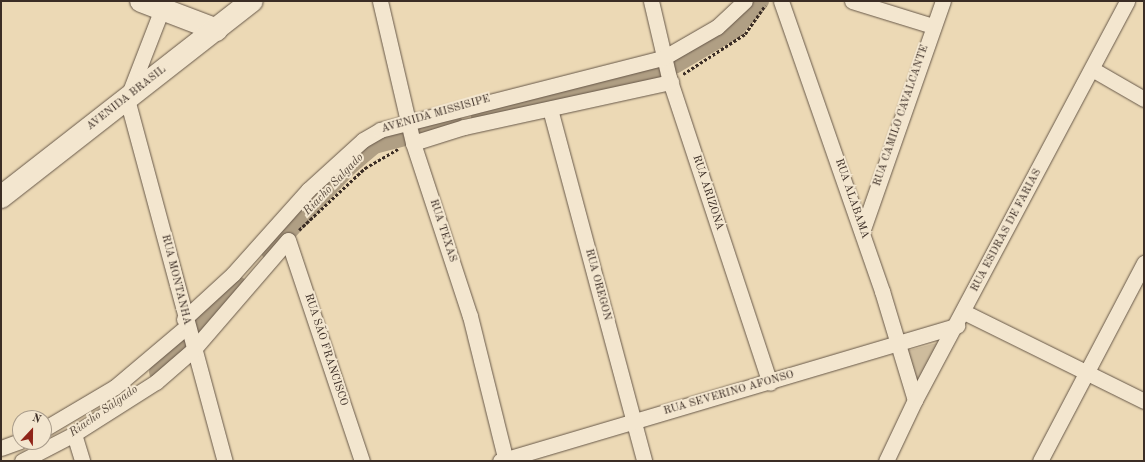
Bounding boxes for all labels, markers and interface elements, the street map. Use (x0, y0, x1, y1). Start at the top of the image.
street label: RUA CAMILO CAVALCANTE (872, 44, 932, 188)
street label: AVENIDA BRASIL (85, 64, 169, 134)
street label: AVENIDA MISSISIPE (380, 93, 492, 137)
water label: Riacho Salgado (301, 151, 367, 219)
street label: RUA ARIZONA (689, 154, 725, 232)
street label: RUA ALABAMA (831, 157, 871, 241)
street label: RUA ESDRAS DE FARIAS (969, 167, 1045, 295)
street label: RUA TEXAS (426, 198, 458, 264)
street label: RUA MONTANHA (157, 233, 193, 327)
street label: RUA OREGON (581, 248, 613, 322)
street label: RUA SÃO FRANCISCO (301, 292, 349, 408)
street label: RUA SEVERINO AFONSO (662, 369, 796, 419)
water label: Riacho Salgado (67, 383, 141, 441)
north arrow (12, 410, 52, 450)
text: N (30, 413, 42, 426)

